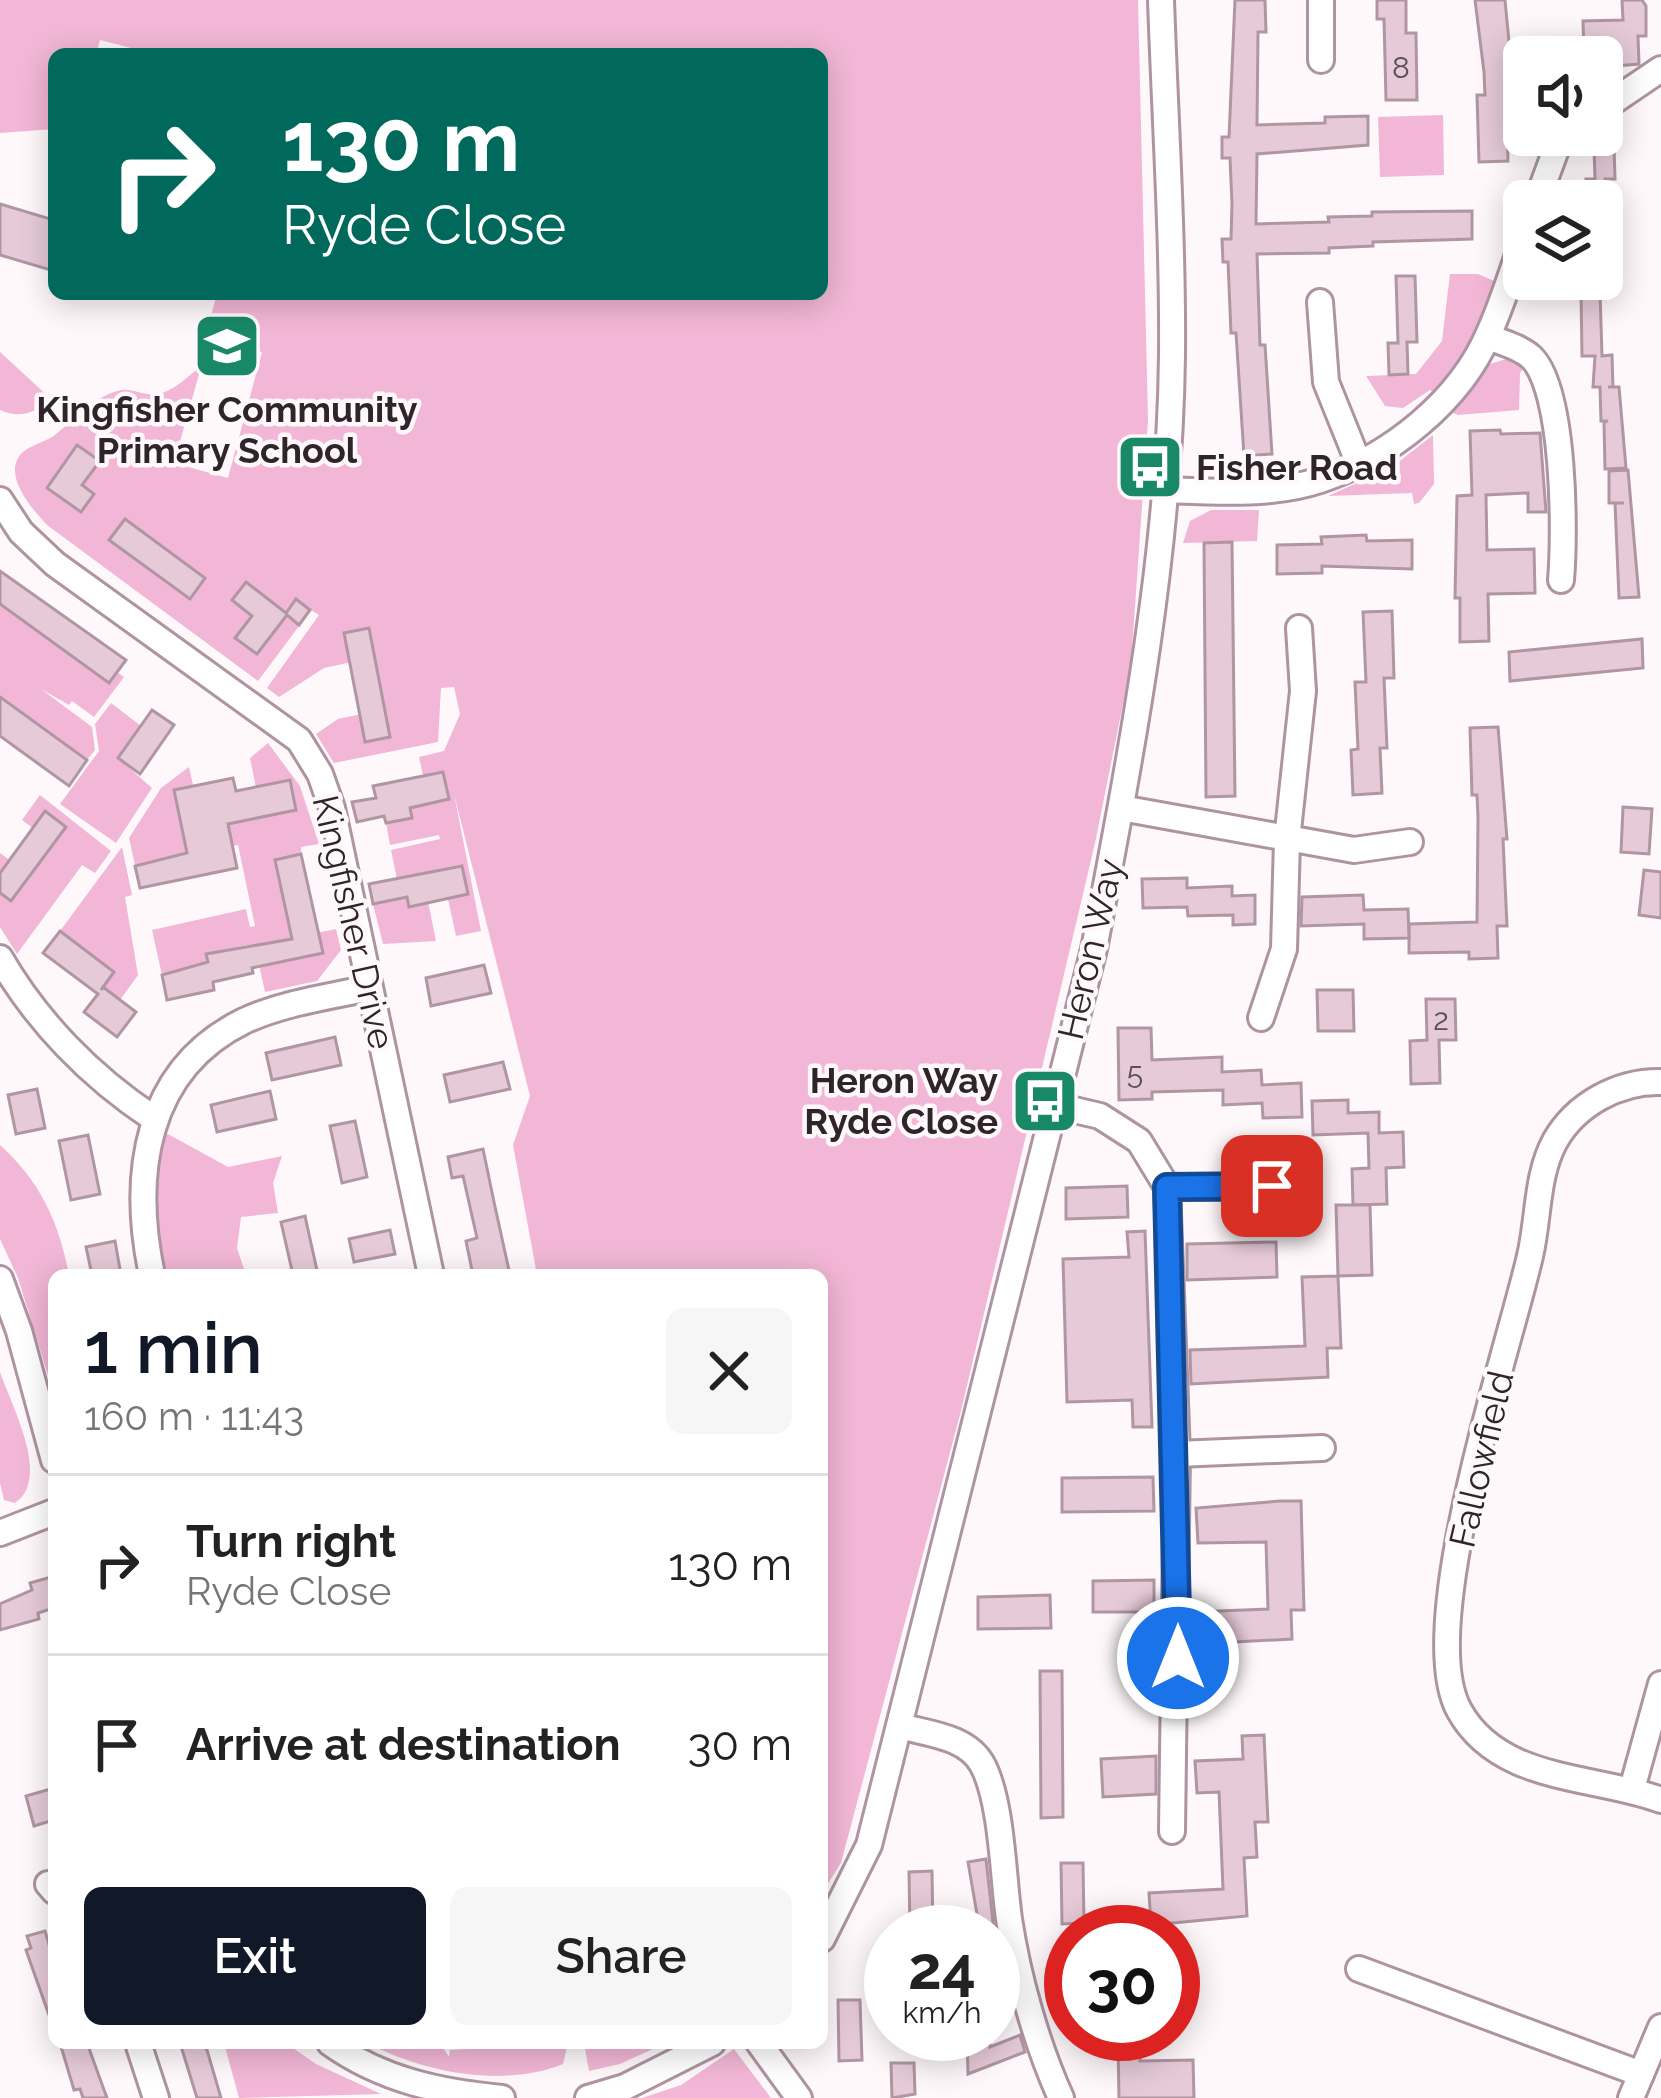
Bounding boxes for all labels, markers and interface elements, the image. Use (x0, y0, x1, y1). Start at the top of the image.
map controls (1503, 36, 1623, 300)
button: sound (1503, 36, 1623, 156)
house number: 8 (1392, 50, 1410, 85)
text: 130 m (282, 92, 520, 191)
icon: right (84, 96, 240, 252)
button: layers (1503, 180, 1623, 300)
text: Ryde Close (282, 193, 566, 257)
school or university icon: Kingfisher Community Primary School (192, 311, 262, 381)
place label: Kingfisher Community Primary School (36, 388, 418, 471)
bus stop icon: Fisher Road (1115, 432, 1185, 502)
place label: Fisher Road (1196, 446, 1398, 488)
street label: Kingfisher Drive (304, 791, 404, 1053)
street label: Heron Way (1049, 855, 1131, 1043)
house number: 2 (1433, 1002, 1449, 1037)
house number: 5 (1127, 1056, 1143, 1091)
place label: Heron Way Ryde Close (804, 1059, 998, 1142)
bus stop icon: Heron Way Ryde Close (1010, 1066, 1080, 1136)
pin (1221, 1135, 1323, 1237)
icon: arrive (1239, 1153, 1305, 1219)
text: 1 min (84, 1305, 263, 1390)
button: close (666, 1308, 792, 1434)
street label: Fallowfield (1440, 1367, 1522, 1551)
text: 160 m · 11:43 (84, 1393, 304, 1439)
text: Turn right (186, 1515, 396, 1568)
icon: right (84, 1532, 150, 1598)
text: 130 m (668, 1538, 792, 1591)
text: Ryde Close (186, 1568, 391, 1614)
position arrow (1115, 1595, 1241, 1721)
icon: arrive (84, 1712, 150, 1778)
text: Arrive at destination (186, 1718, 621, 1771)
text: 30 m (688, 1718, 792, 1771)
button: Exit (84, 1887, 426, 2025)
button: Share (450, 1887, 792, 2025)
speed limit sign: 30 (1044, 1905, 1200, 2061)
text: 24 (908, 1933, 976, 2003)
text: km/h (902, 1995, 982, 2030)

